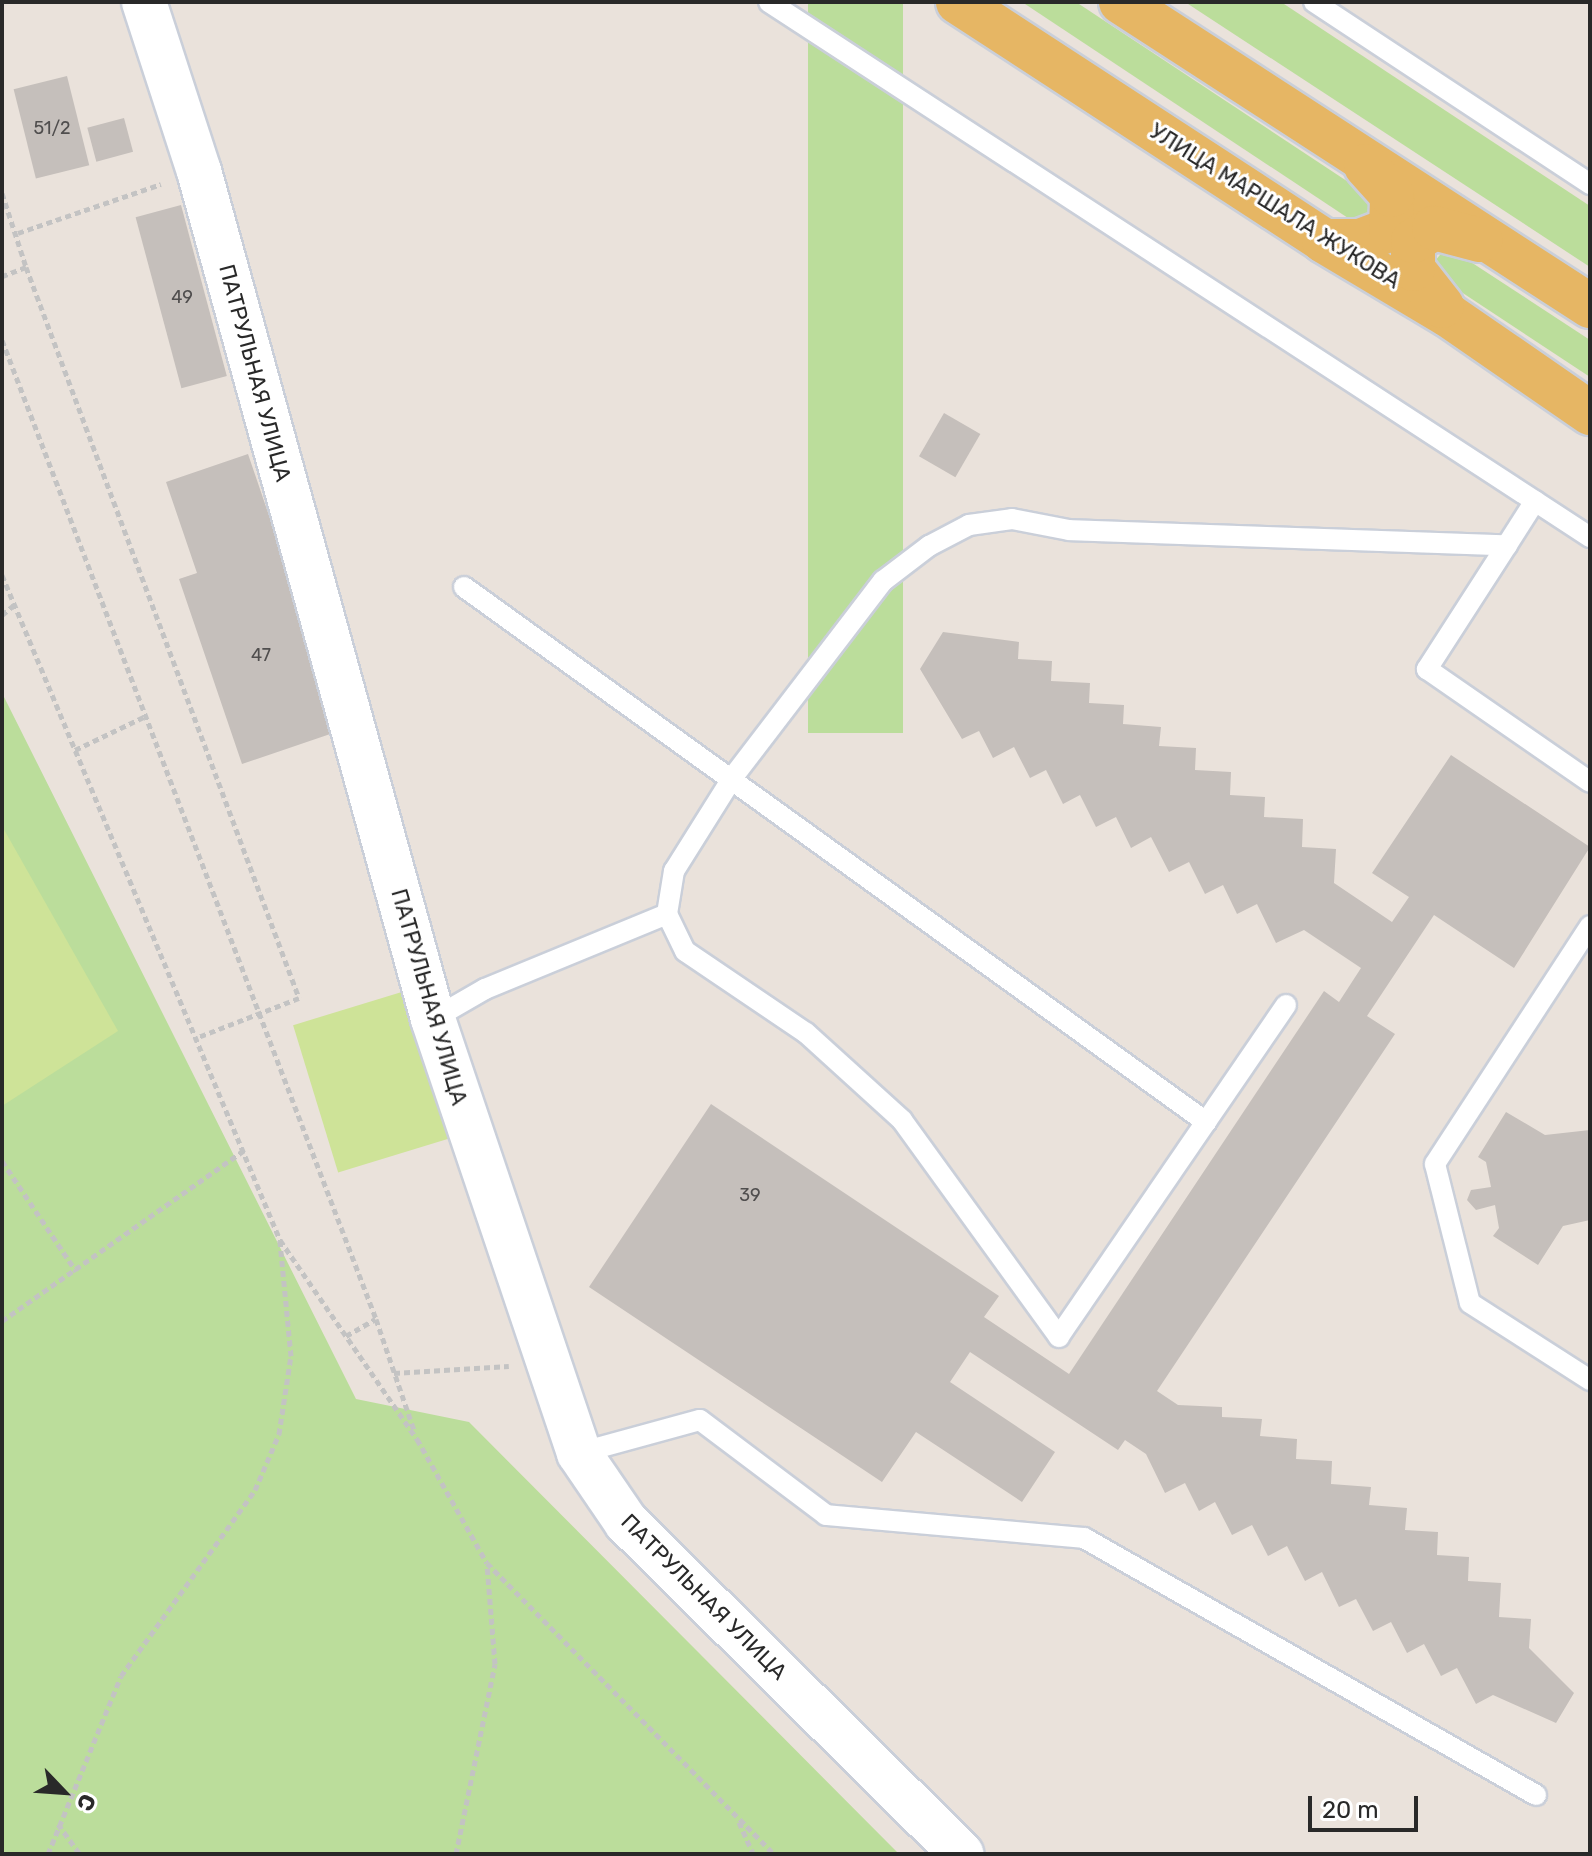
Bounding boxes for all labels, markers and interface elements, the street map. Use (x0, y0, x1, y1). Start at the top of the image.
house number: 51/2 (33, 117, 71, 139)
street label: УЛИЦА МАРШАЛА ЖУКОВА (1145, 118, 1405, 294)
street label: ПАТРУЛЬНАЯ УЛИЦА (213, 262, 297, 484)
house number: 49 (171, 286, 193, 308)
house number: 47 (251, 644, 271, 666)
street label: ПАТРУЛЬНАЯ УЛИЦА (385, 886, 473, 1108)
house number: 39 (739, 1184, 761, 1206)
street label: ПАТРУЛЬНАЯ УЛИЦА (616, 1509, 792, 1685)
north arrow (24, 1752, 104, 1832)
scale bar (1312, 1780, 1422, 1830)
text: С (71, 1790, 102, 1815)
text: 20 m (1322, 1796, 1379, 1824)

